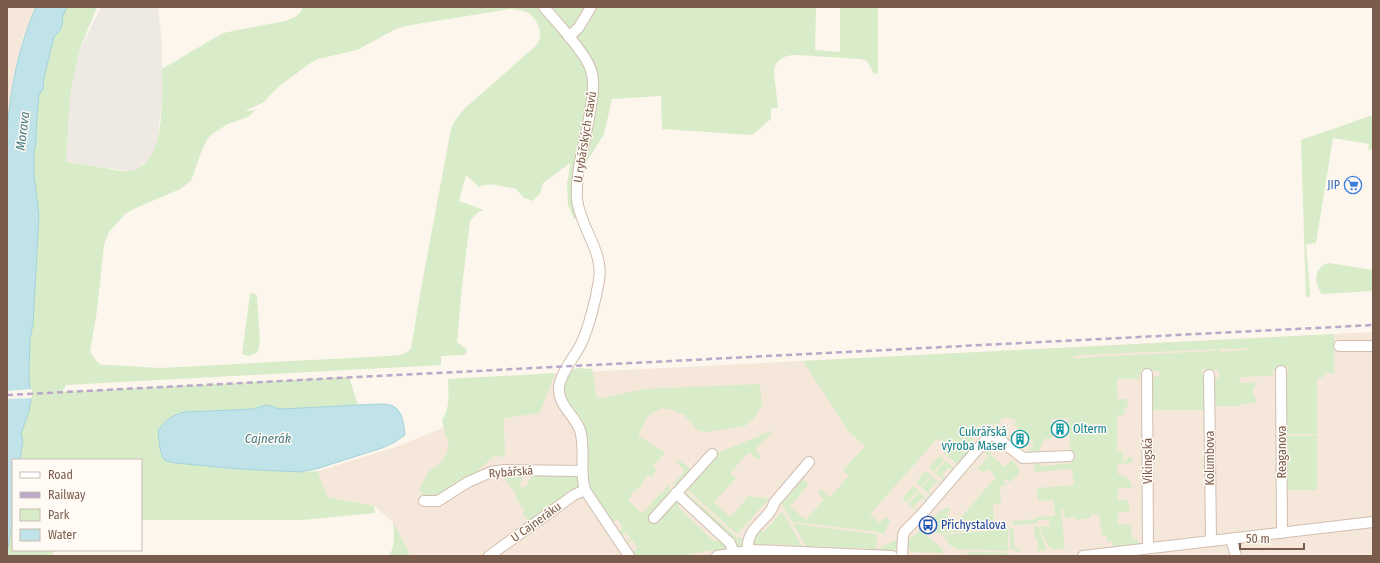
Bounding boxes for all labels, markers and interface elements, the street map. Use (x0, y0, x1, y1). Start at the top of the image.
street label: U rybářských stavů (571, 90, 599, 184)
water label: Morava (13, 110, 32, 151)
supermarket icon: JIP (1343, 175, 1363, 195)
place label: JIP (1327, 178, 1340, 192)
building icon: Olterm (1050, 419, 1070, 439)
place label: Olterm (1073, 422, 1107, 436)
place label: Cukrářská výroba Maser (942, 425, 1008, 453)
street label: Reaganova (1275, 425, 1289, 478)
building icon: Cukrářská výroba Maser (1010, 429, 1030, 449)
street label: Kolumbova (1203, 430, 1217, 485)
water label: Cajnerák (245, 431, 292, 446)
street label: Vikingská (1141, 438, 1155, 484)
legend (12, 459, 142, 551)
street label: Rybářská (488, 463, 534, 481)
text: Road (48, 468, 73, 482)
text: Railway (48, 488, 86, 502)
street label: U Cajneráku (508, 499, 564, 545)
text: Park (48, 508, 70, 522)
bus stop icon: Přichystalova (918, 515, 938, 535)
place label: Přichystalova (941, 518, 1006, 532)
scale bar (1240, 525, 1304, 551)
text: Water (48, 528, 77, 542)
text: 50 m (1246, 532, 1270, 546)

